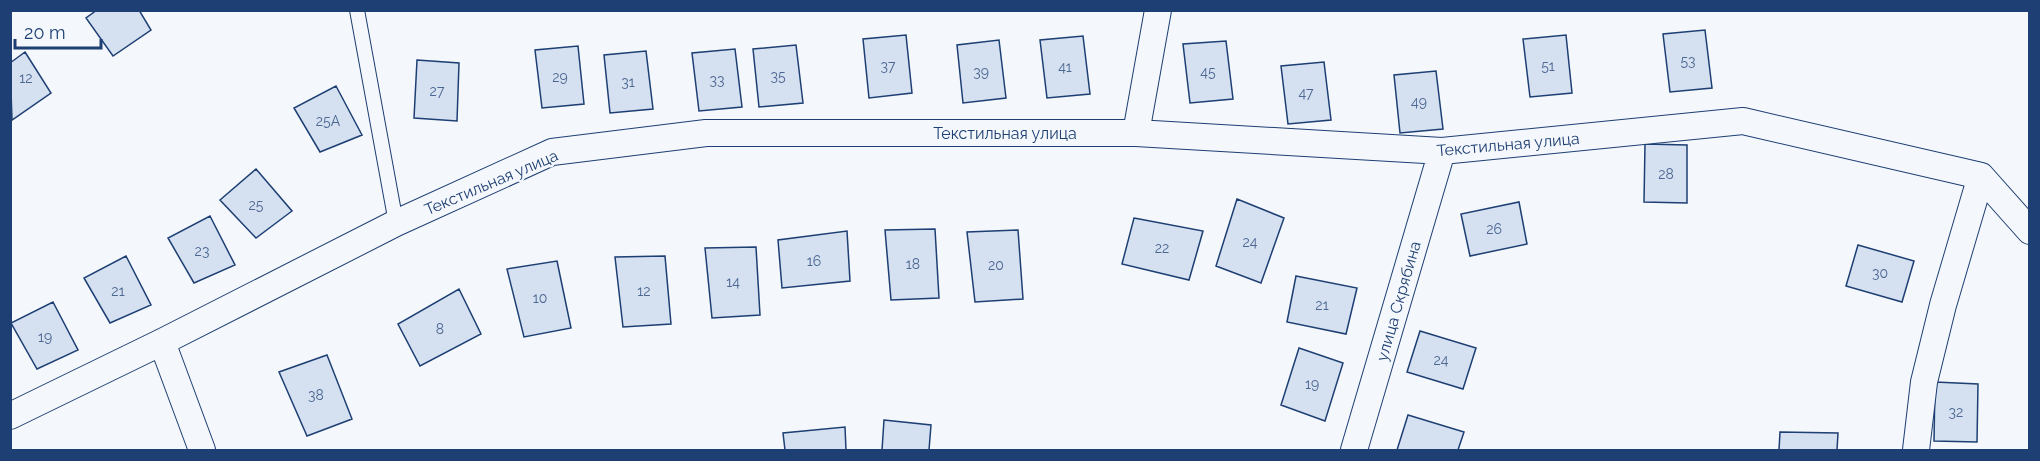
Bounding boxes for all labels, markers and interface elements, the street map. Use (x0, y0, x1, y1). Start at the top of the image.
scale bar (15, 12, 100, 50)
text: 20 m (24, 22, 66, 43)
house number: 53 (1680, 53, 1696, 69)
house number: 37 (881, 58, 896, 74)
house number: 51 (1541, 58, 1555, 74)
house number: 41 (1058, 59, 1072, 75)
house number: 39 (973, 64, 989, 80)
house number: 45 (1200, 64, 1216, 80)
house number: 35 (770, 68, 786, 84)
house number: 29 (552, 69, 568, 85)
house number: 12 (19, 70, 33, 86)
house number: 33 (710, 72, 724, 88)
house number: 31 (621, 74, 635, 90)
house number: 27 (430, 83, 445, 99)
house number: 47 (1298, 85, 1314, 101)
house number: 49 (1411, 94, 1427, 110)
house number: 25А (316, 113, 341, 129)
street label: Текстильная улица (933, 124, 1077, 143)
street label: Текстильная улица (1436, 129, 1580, 160)
street label: Текстильная улица (422, 146, 561, 219)
house number: 28 (1658, 166, 1674, 182)
house number: 25 (249, 197, 264, 213)
house number: 26 (1486, 221, 1502, 237)
house number: 24 (1243, 234, 1258, 250)
street label: улица Скрябина (1372, 239, 1425, 363)
house number: 22 (1155, 240, 1169, 256)
house number: 23 (195, 243, 209, 259)
house number: 16 (807, 253, 821, 269)
house number: 18 (906, 256, 920, 272)
house number: 20 (988, 257, 1004, 273)
house number: 30 (1872, 265, 1888, 281)
house number: 14 (726, 274, 740, 290)
house number: 21 (111, 283, 125, 299)
house number: 12 (637, 283, 651, 299)
house number: 10 (533, 290, 547, 306)
house number: 21 (1315, 297, 1329, 313)
house number: 8 (436, 321, 444, 337)
house number: 19 (38, 329, 52, 345)
house number: 24 (1434, 352, 1449, 368)
house number: 19 (1305, 376, 1319, 392)
house number: 38 (308, 387, 324, 403)
house number: 32 (1949, 404, 1963, 420)

